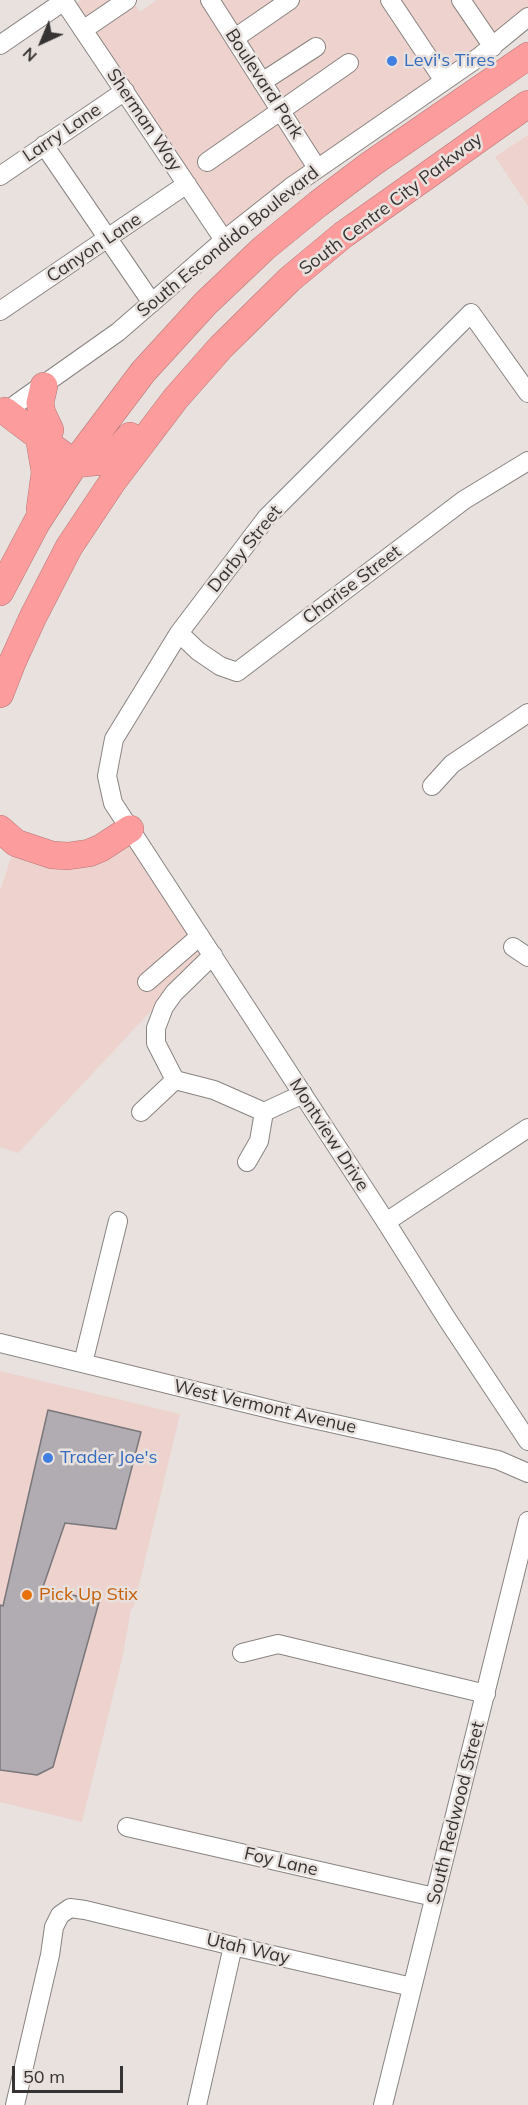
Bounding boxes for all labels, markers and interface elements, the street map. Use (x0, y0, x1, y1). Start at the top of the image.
north arrow (12, 12, 72, 72)
street label: Boulevard Park (220, 25, 308, 143)
text: N (18, 44, 41, 66)
place label: Levi's Tires (404, 50, 495, 72)
marker: Levi's Tires (385, 54, 399, 68)
street label: Sherman Way (102, 65, 186, 175)
street label: Larry Lane (19, 99, 105, 167)
street label: South Centre City Parkway (295, 128, 487, 280)
street label: South Escondido Boulevard (133, 162, 323, 322)
street label: Canyon Lane (43, 209, 145, 287)
street label: Darby Street (203, 501, 287, 597)
street label: Charise Street (299, 541, 405, 629)
street label: Montview Drive (285, 1075, 373, 1195)
street label: West Vermont Avenue (172, 1375, 358, 1439)
place label: Trader Joe's (60, 1447, 157, 1469)
marker: Trader Joe's (41, 1451, 55, 1465)
place label: Pick Up Stix (39, 1584, 138, 1606)
marker: Pick Up Stix (20, 1588, 34, 1602)
street label: South Redwood Street (423, 1719, 489, 1907)
street label: Foy Lane (242, 1843, 320, 1881)
street label: Utah Way (204, 1929, 292, 1969)
scale bar (15, 2054, 126, 2092)
text: 50 m (23, 2065, 65, 2088)

